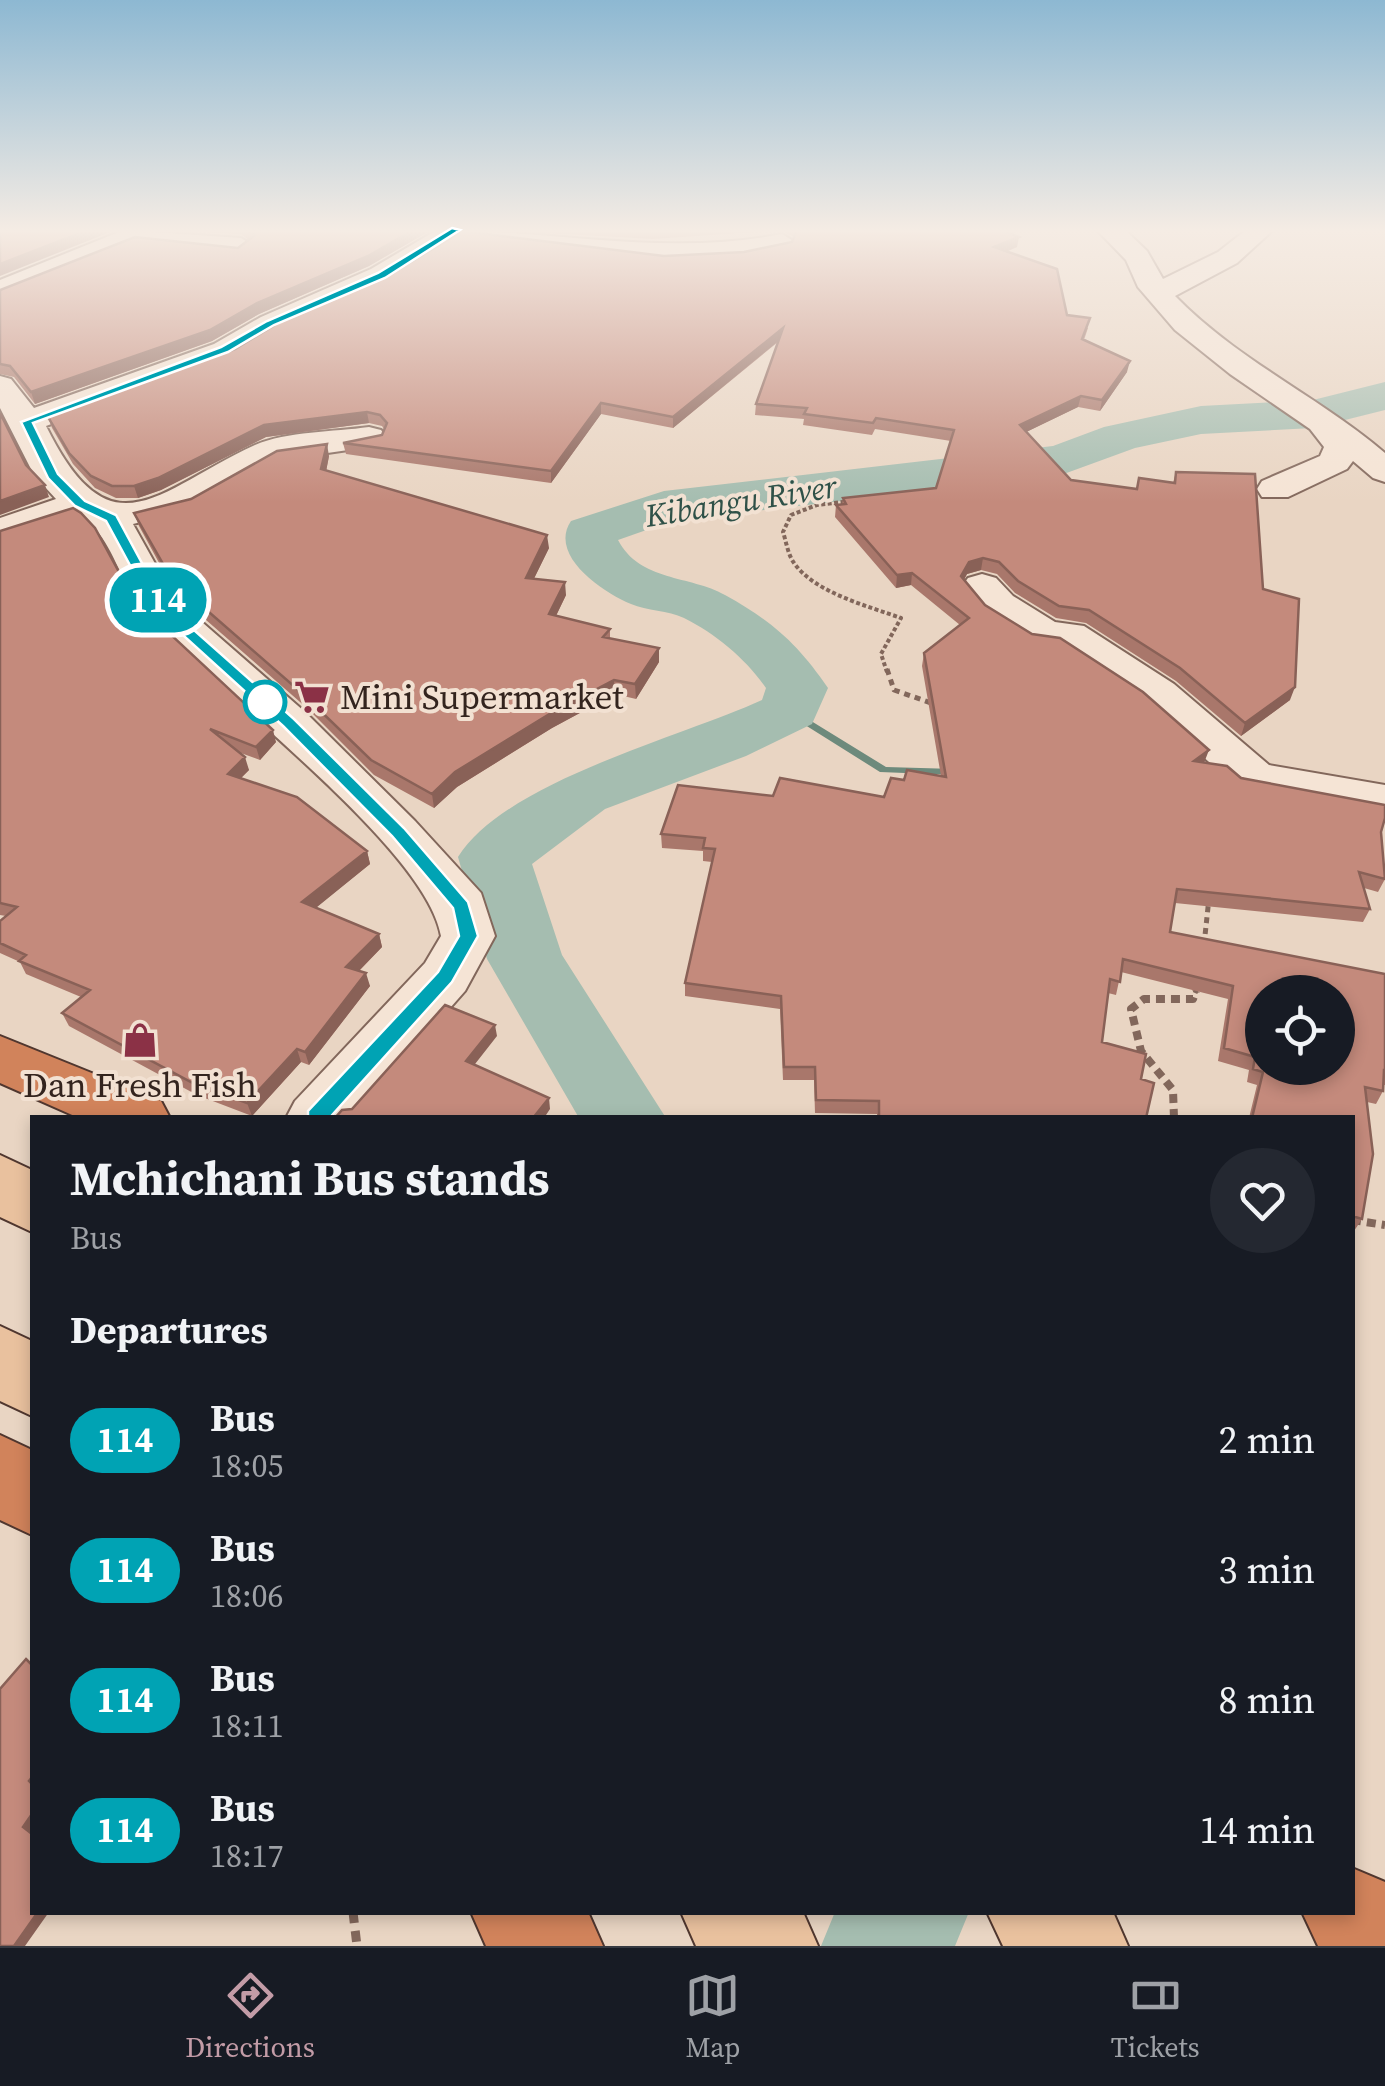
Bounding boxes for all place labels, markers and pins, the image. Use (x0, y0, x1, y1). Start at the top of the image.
place label: Mini Supermarket (340, 673, 624, 721)
supermarket icon: Mini Supermarket (293, 678, 331, 716)
unlabelled marker (244, 681, 286, 723)
shop icon: Dan Fresh Fish (121, 1021, 159, 1059)
place label: Dan Fresh Fish (23, 1061, 257, 1109)

